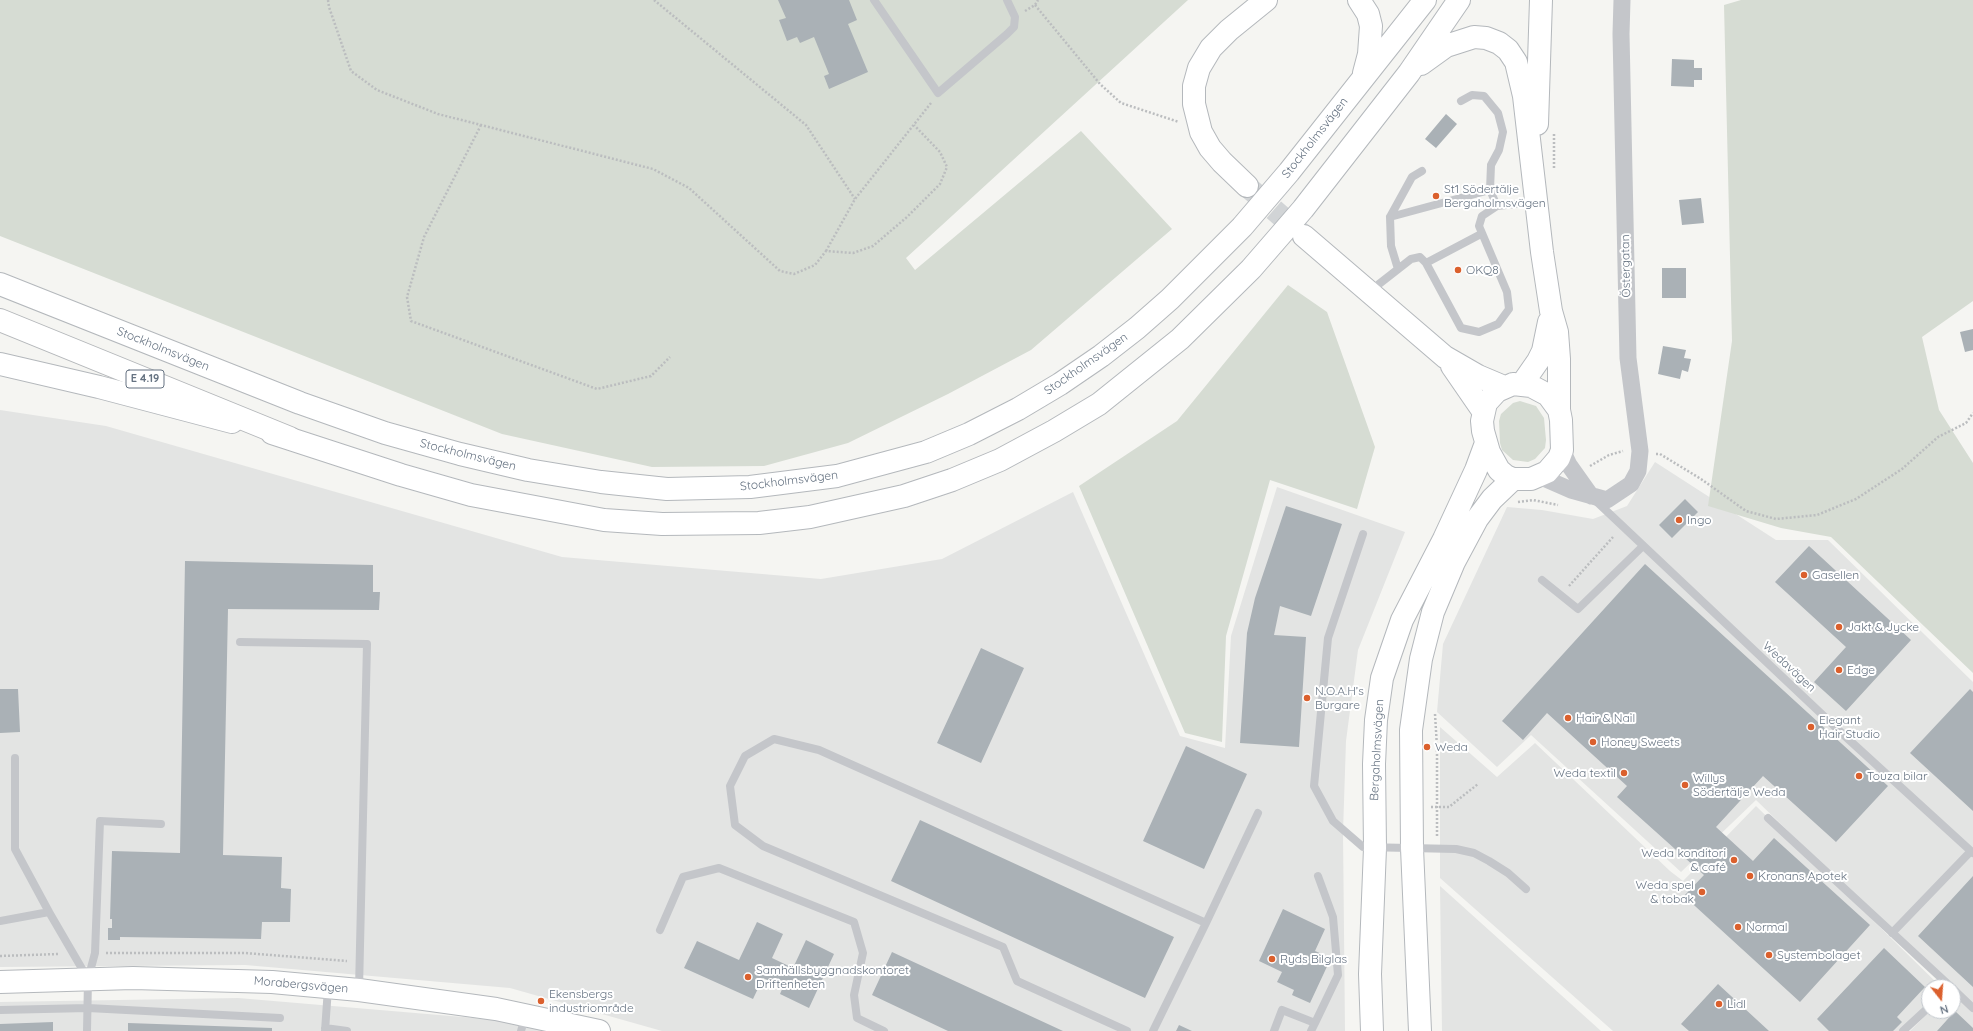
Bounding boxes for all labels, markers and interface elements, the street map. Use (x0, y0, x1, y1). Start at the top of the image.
street label: Stockholmsvägen (1279, 95, 1351, 181)
place label: St1 Södertälje Bergaholmsvägen (1444, 182, 1546, 210)
marker: St1 Södertälje Bergaholmsvägen (1431, 191, 1441, 201)
street label: Östergatan (1618, 234, 1634, 298)
place label: OKQ8 (1466, 263, 1499, 277)
marker: OKQ8 (1453, 265, 1463, 275)
street label: Stockholmsvägen (115, 324, 211, 374)
street label: Stockholmsvägen (1042, 330, 1130, 398)
road number: E 4.19 (126, 370, 164, 388)
street label: Stockholmsvägen (418, 436, 518, 474)
street label: Stockholmsvägen (739, 468, 839, 494)
place label: Ingo (1687, 513, 1711, 527)
marker: Ingo (1674, 515, 1684, 525)
place label: Gasellen (1812, 568, 1859, 582)
marker: Gasellen (1799, 570, 1809, 580)
place label: Jakt & Jycke (1847, 620, 1919, 634)
marker: Jakt & Jycke (1834, 622, 1844, 632)
street label: Wedavägen (1760, 639, 1818, 695)
place label: Edge (1847, 663, 1875, 677)
marker: Edge (1834, 665, 1844, 675)
place label: N.O.A.H’s Burgare (1315, 684, 1364, 712)
marker: N.O.A.H’s Burgare (1302, 693, 1312, 703)
street label: Bergaholmsvägen (1367, 699, 1387, 801)
place label: Hair & Nail (1576, 711, 1635, 725)
marker: Hair & Nail (1563, 713, 1573, 723)
place label: Elegant Hair Studio (1819, 713, 1880, 741)
marker: Elegant Hair Studio (1806, 722, 1816, 732)
place label: Honey Sweets (1601, 735, 1680, 749)
marker: Honey Sweets (1588, 737, 1598, 747)
place label: Weda (1435, 740, 1468, 754)
marker: Weda (1422, 742, 1432, 752)
place label: Weda textil (1553, 766, 1616, 780)
marker: Weda textil (1619, 768, 1629, 778)
place label: Touza bilar (1867, 769, 1928, 783)
place label: Willys Södertälje Weda (1693, 771, 1786, 799)
marker: Touza bilar (1854, 771, 1864, 781)
marker: Willys Södertälje Weda (1680, 780, 1690, 790)
place label: Weda konditori & café (1641, 846, 1726, 874)
marker: Weda konditori & café (1729, 855, 1739, 865)
place label: Kronans Apotek (1758, 869, 1847, 883)
marker: Kronans Apotek (1745, 871, 1755, 881)
place label: Weda spel & tobak (1636, 878, 1694, 906)
marker: Weda spel & tobak (1697, 887, 1707, 897)
place label: Normal (1746, 920, 1788, 934)
marker: Normal (1733, 922, 1743, 932)
place label: Systembolaget (1777, 948, 1860, 962)
marker: Systembolaget (1764, 950, 1774, 960)
place label: Ryds Bilglas (1280, 952, 1347, 966)
marker: Ryds Bilglas (1267, 954, 1277, 964)
place label: Samhällsbyggnadskontoret Driftenheten (756, 963, 909, 991)
marker: Samhällsbyggnadskontoret Driftenheten (743, 972, 753, 982)
street label: Morabergsvägen (253, 974, 349, 996)
north arrow (1921, 979, 1961, 1019)
place label: Ekensbergs industriområde (549, 987, 634, 1015)
marker: Ekensbergs industriområde (536, 996, 546, 1006)
place label: Lidl (1727, 997, 1746, 1011)
marker: Lidl (1714, 999, 1724, 1009)
text: N (1938, 1002, 1950, 1017)

